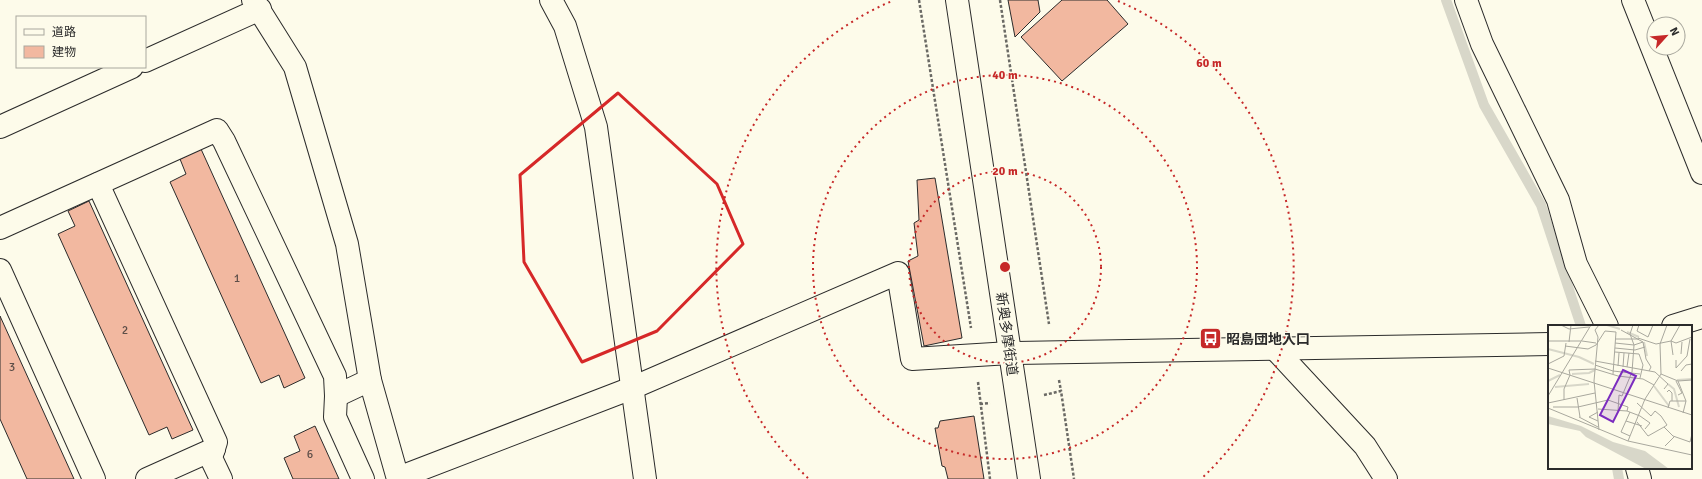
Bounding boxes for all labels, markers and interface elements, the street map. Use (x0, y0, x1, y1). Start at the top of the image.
legend (16, 16, 146, 68)
north arrow (1646, 16, 1686, 56)
text: 道路 (52, 25, 76, 40)
text: N (1667, 25, 1682, 38)
text: 建物 (52, 45, 76, 60)
text: 60 m (1196, 56, 1222, 71)
text: 40 m (992, 68, 1018, 83)
text: 20 m (992, 164, 1018, 179)
centre of rings (998, 260, 1012, 274)
house number: 1 (234, 271, 240, 286)
street label: 新奥多摩街道 (992, 291, 1021, 377)
house number: 2 (122, 323, 128, 338)
inset map (1548, 325, 1692, 469)
bus stop icon: 昭島団地入口 (1198, 326, 1224, 352)
place label: 昭島団地入口 (1226, 331, 1310, 348)
house number: 3 (9, 360, 15, 375)
house number: 6 (307, 447, 313, 462)

